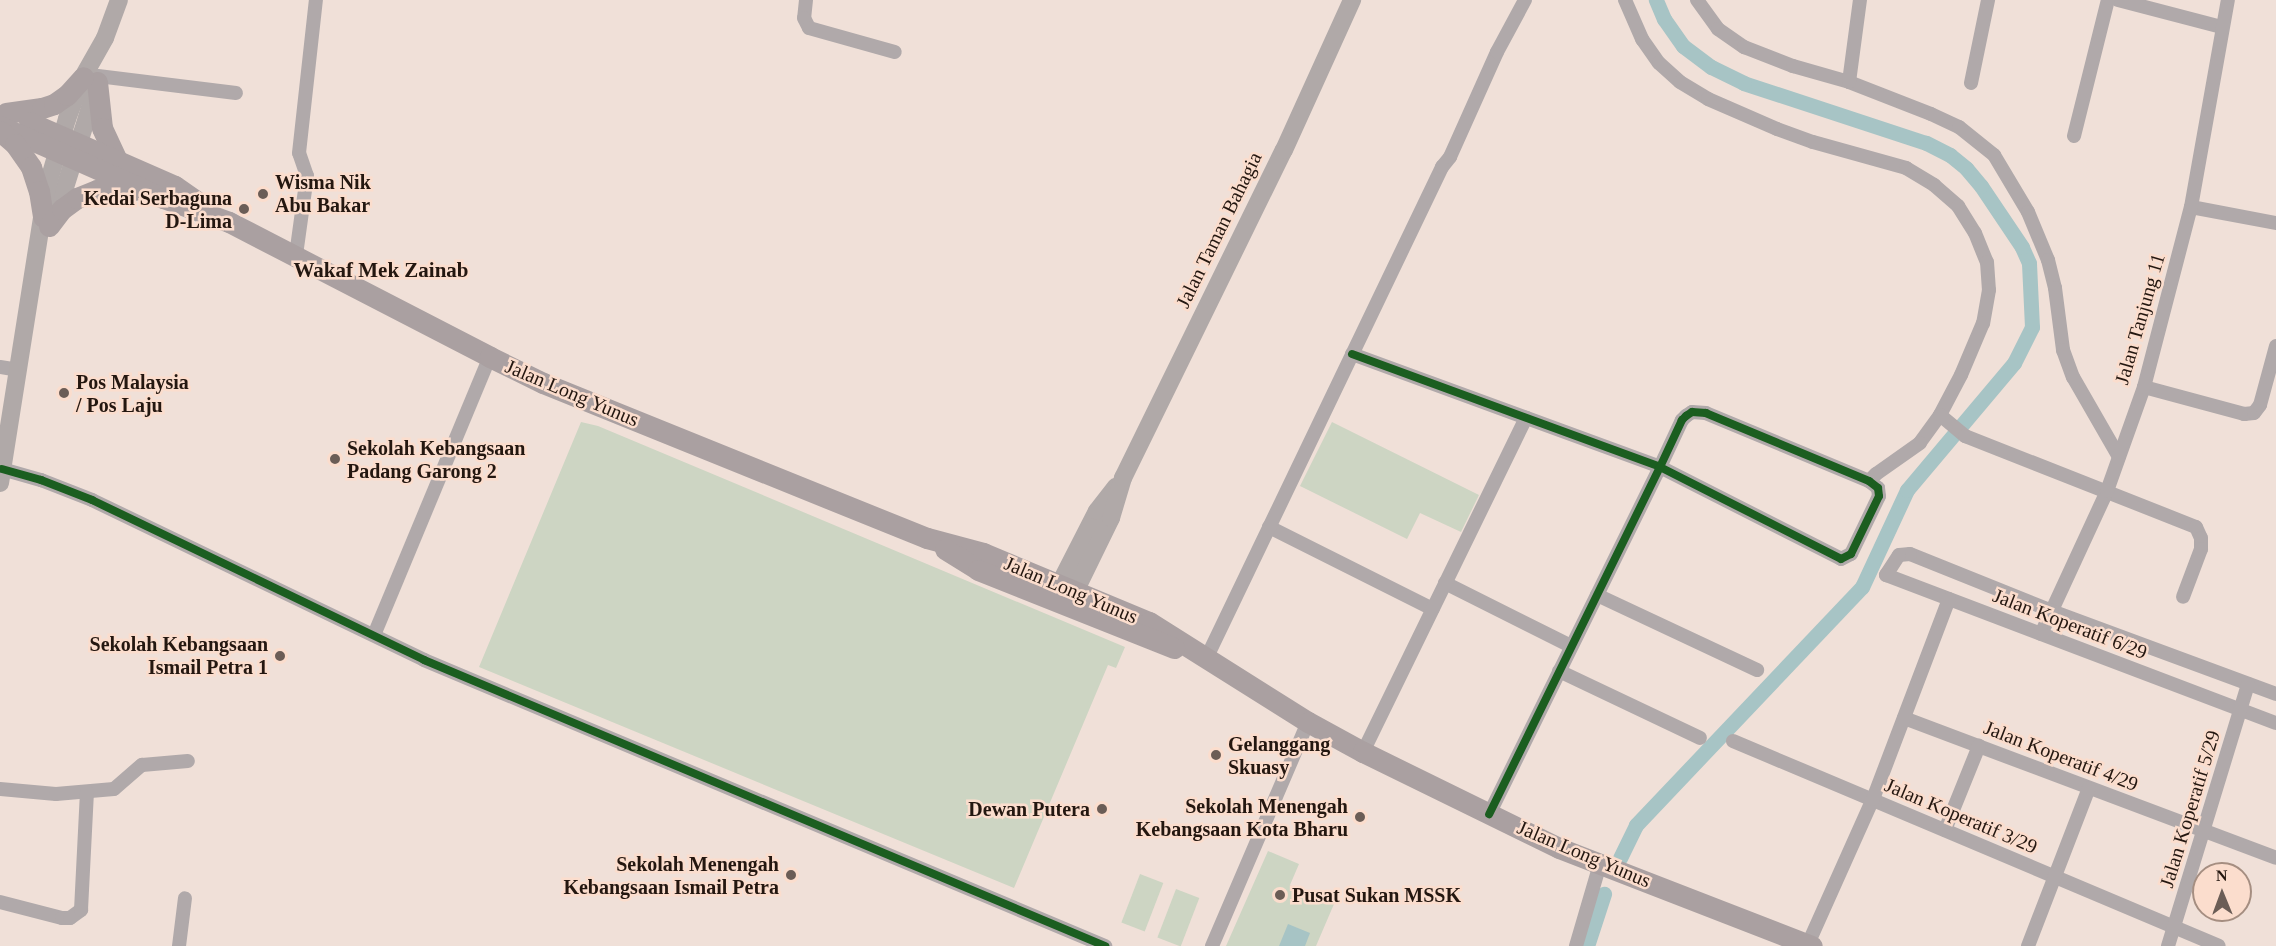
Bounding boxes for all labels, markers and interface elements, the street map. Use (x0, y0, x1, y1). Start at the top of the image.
street label: Jalan Taman Bahagia (1165, 135, 1273, 325)
place label: Wisma Nik Abu Bakar (275, 170, 378, 217)
place label: Kedai Serbaguna D-Lima (65, 186, 232, 233)
marker: Wisma Nik Abu Bakar (256, 187, 270, 201)
marker: Kedai Serbaguna D-Lima (237, 202, 251, 216)
street label: Jalan Tanjung 11 (2107, 240, 2173, 398)
district label: Wakaf Mek Zainab (288, 257, 474, 283)
street label: Jalan Long Yunus (493, 350, 651, 436)
place label: Pos Malaysia / Pos Laju (76, 370, 202, 417)
marker: Pos Malaysia / Pos Laju (57, 386, 71, 400)
place label: Sekolah Kebangsaan Padang Garong 2 (347, 436, 551, 483)
marker: Sekolah Kebangsaan Padang Garong 2 (328, 452, 342, 466)
street label: Jalan Long Yunus (992, 547, 1150, 633)
street label: Jalan Koperatif 6/29 (1978, 579, 2162, 669)
place label: Sekolah Kebangsaan Ismail Petra 1 (64, 632, 268, 679)
marker: Sekolah Kebangsaan Ismail Petra 1 (273, 649, 287, 663)
street label: Jalan Koperatif 4/29 (1969, 711, 2153, 801)
street label: Jalan Koperatif 5/29 (2151, 716, 2229, 902)
place label: Gelanggang Skuasy (1228, 732, 1345, 779)
marker: Gelanggang Skuasy (1209, 748, 1223, 762)
street label: Jalan Koperatif 3/29 (1870, 768, 2052, 864)
place label: Sekolah Menengah Kebangsaan Kota Bharu (1114, 794, 1348, 841)
place label: Dewan Putera (953, 797, 1090, 821)
marker: Dewan Putera (1095, 802, 1109, 816)
marker: Sekolah Menengah Kebangsaan Kota Bharu (1353, 810, 1367, 824)
street label: Jalan Long Yunus (1505, 811, 1663, 897)
place label: Sekolah Menengah Kebangsaan Ismail Petra (537, 852, 779, 899)
north arrow (2192, 862, 2252, 922)
text: N (2216, 867, 2228, 884)
marker: Sekolah Menengah Kebangsaan Ismail Petra (784, 868, 798, 882)
place label: Pusat Sukan MSSK (1292, 883, 1474, 907)
marker: Pusat Sukan MSSK (1273, 888, 1287, 902)

